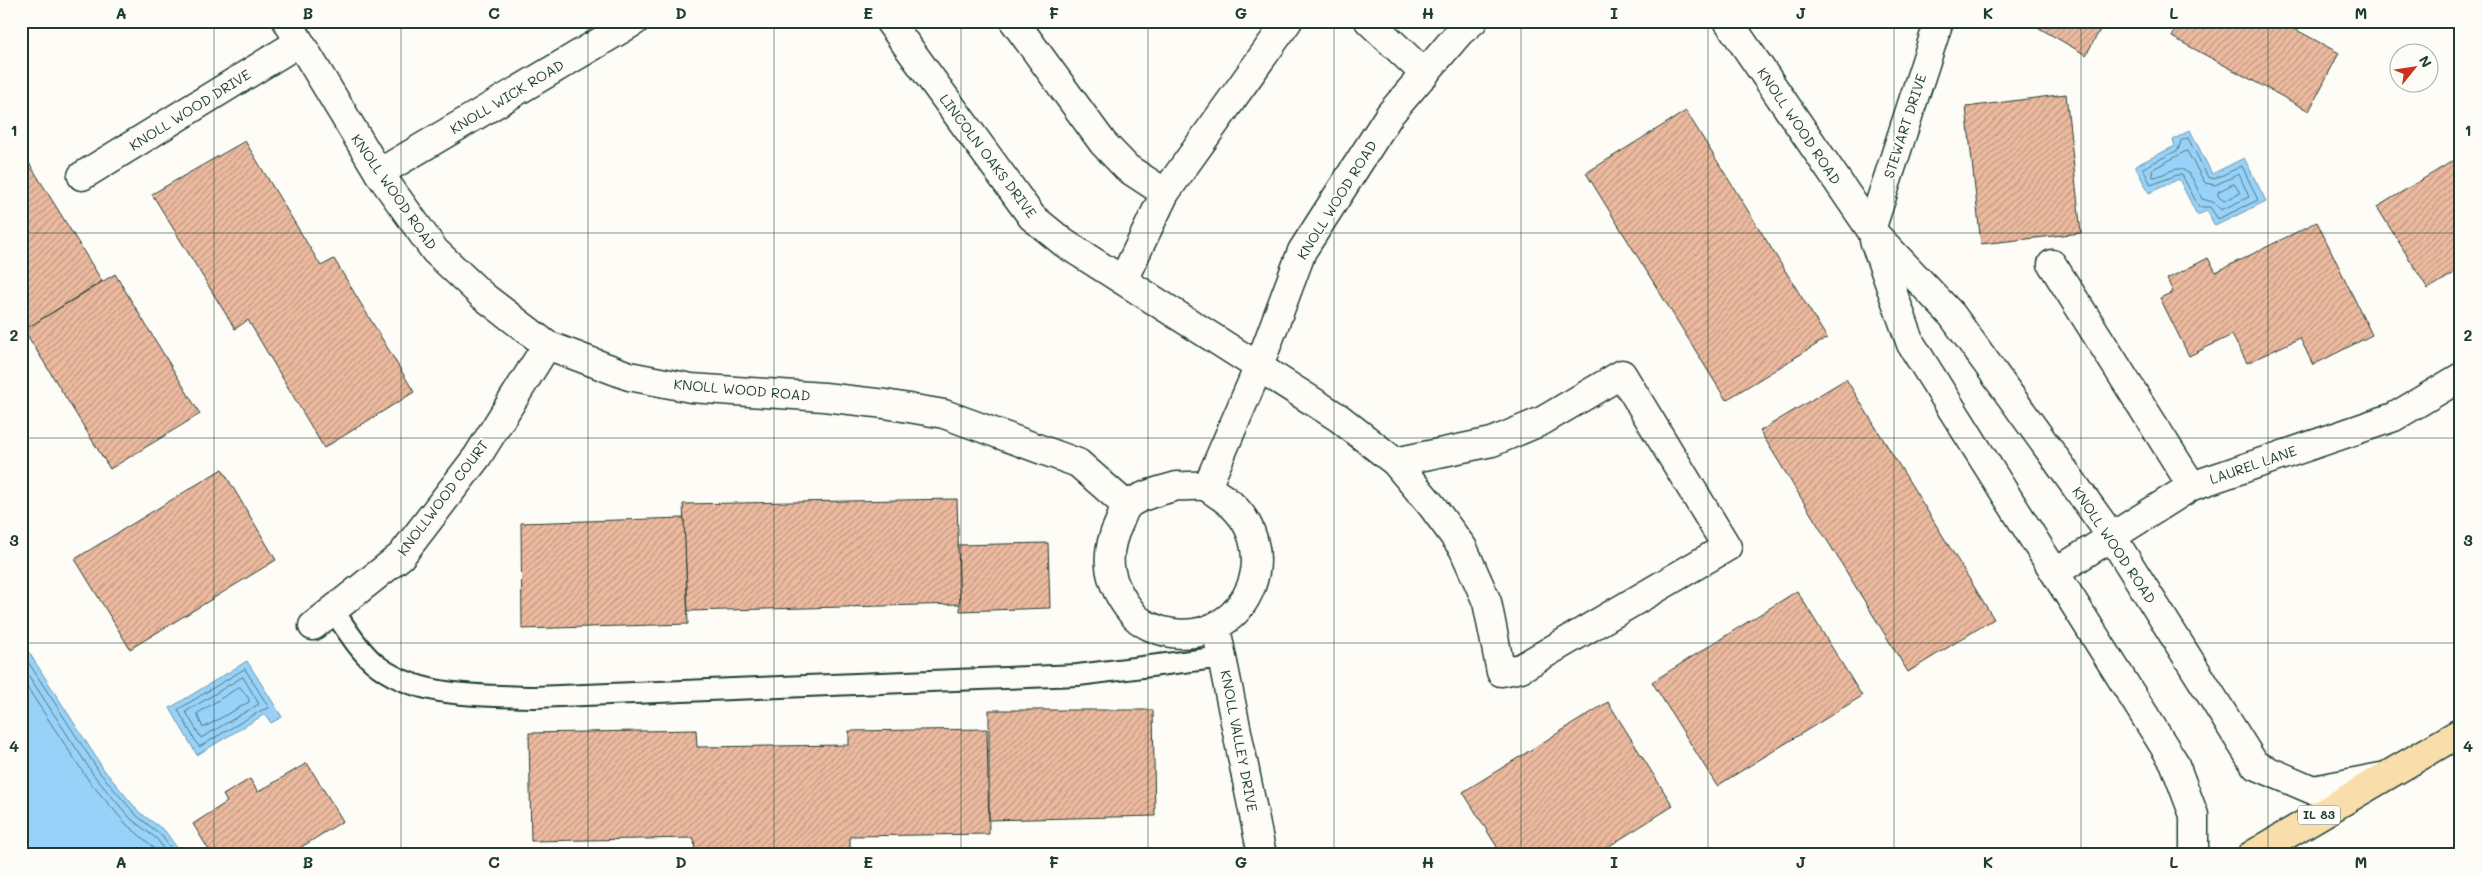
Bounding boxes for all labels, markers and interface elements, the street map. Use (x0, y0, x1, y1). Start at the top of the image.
text: A (115, 2, 127, 23)
text: B (303, 2, 313, 23)
text: C (488, 2, 500, 23)
text: D (675, 2, 687, 23)
text: E (863, 2, 873, 23)
text: F (1049, 2, 1059, 23)
text: G (1235, 2, 1247, 23)
text: H (1422, 2, 1434, 23)
text: I (1610, 2, 1618, 23)
text: J (1796, 2, 1806, 23)
text: K (1983, 2, 1993, 23)
text: L (2169, 2, 2179, 23)
text: M (2355, 2, 2367, 23)
north arrow (2390, 42, 2440, 92)
text: N (2415, 52, 2437, 71)
street label: KNOLL WICK ROAD (446, 55, 567, 138)
street label: KNOLL WOOD ROAD (1753, 64, 1846, 188)
street label: KNOLL WOOD DRIVE (126, 65, 254, 155)
street label: STEWART DRIVE (1879, 71, 1930, 180)
street label: LINCOLN OAKS DRIVE (936, 90, 1041, 222)
text: 1 (10, 119, 18, 140)
text: 1 (2464, 119, 2472, 140)
street label: KNOLL WOOD ROAD (347, 130, 441, 253)
street label: KNOLL WOOD ROAD (1292, 137, 1381, 263)
text: 2 (10, 324, 19, 345)
text: 2 (2464, 324, 2473, 345)
street label: KNOLL WOOD ROAD (673, 374, 811, 405)
street label: KNOLLWOOD COURT (393, 436, 493, 559)
street label: LAUREL LANE (2207, 441, 2299, 488)
street label: KNOLL WOOD ROAD (2068, 483, 2161, 607)
text: 3 (9, 529, 19, 550)
text: 3 (2463, 529, 2473, 550)
street label: KNOLL VALLEY DRIVE (1216, 668, 1263, 813)
text: 4 (9, 735, 19, 756)
text: 4 (2463, 735, 2473, 756)
road number: IL 83 (2298, 806, 2340, 824)
text: A (115, 851, 127, 872)
text: B (303, 851, 313, 872)
text: C (488, 851, 500, 872)
text: D (675, 851, 687, 872)
text: E (863, 851, 873, 872)
text: F (1049, 851, 1059, 872)
text: G (1235, 851, 1247, 872)
text: H (1422, 851, 1434, 872)
text: I (1610, 851, 1618, 872)
text: J (1796, 851, 1806, 872)
text: K (1983, 851, 1993, 872)
text: L (2169, 851, 2179, 872)
text: M (2355, 851, 2367, 872)

